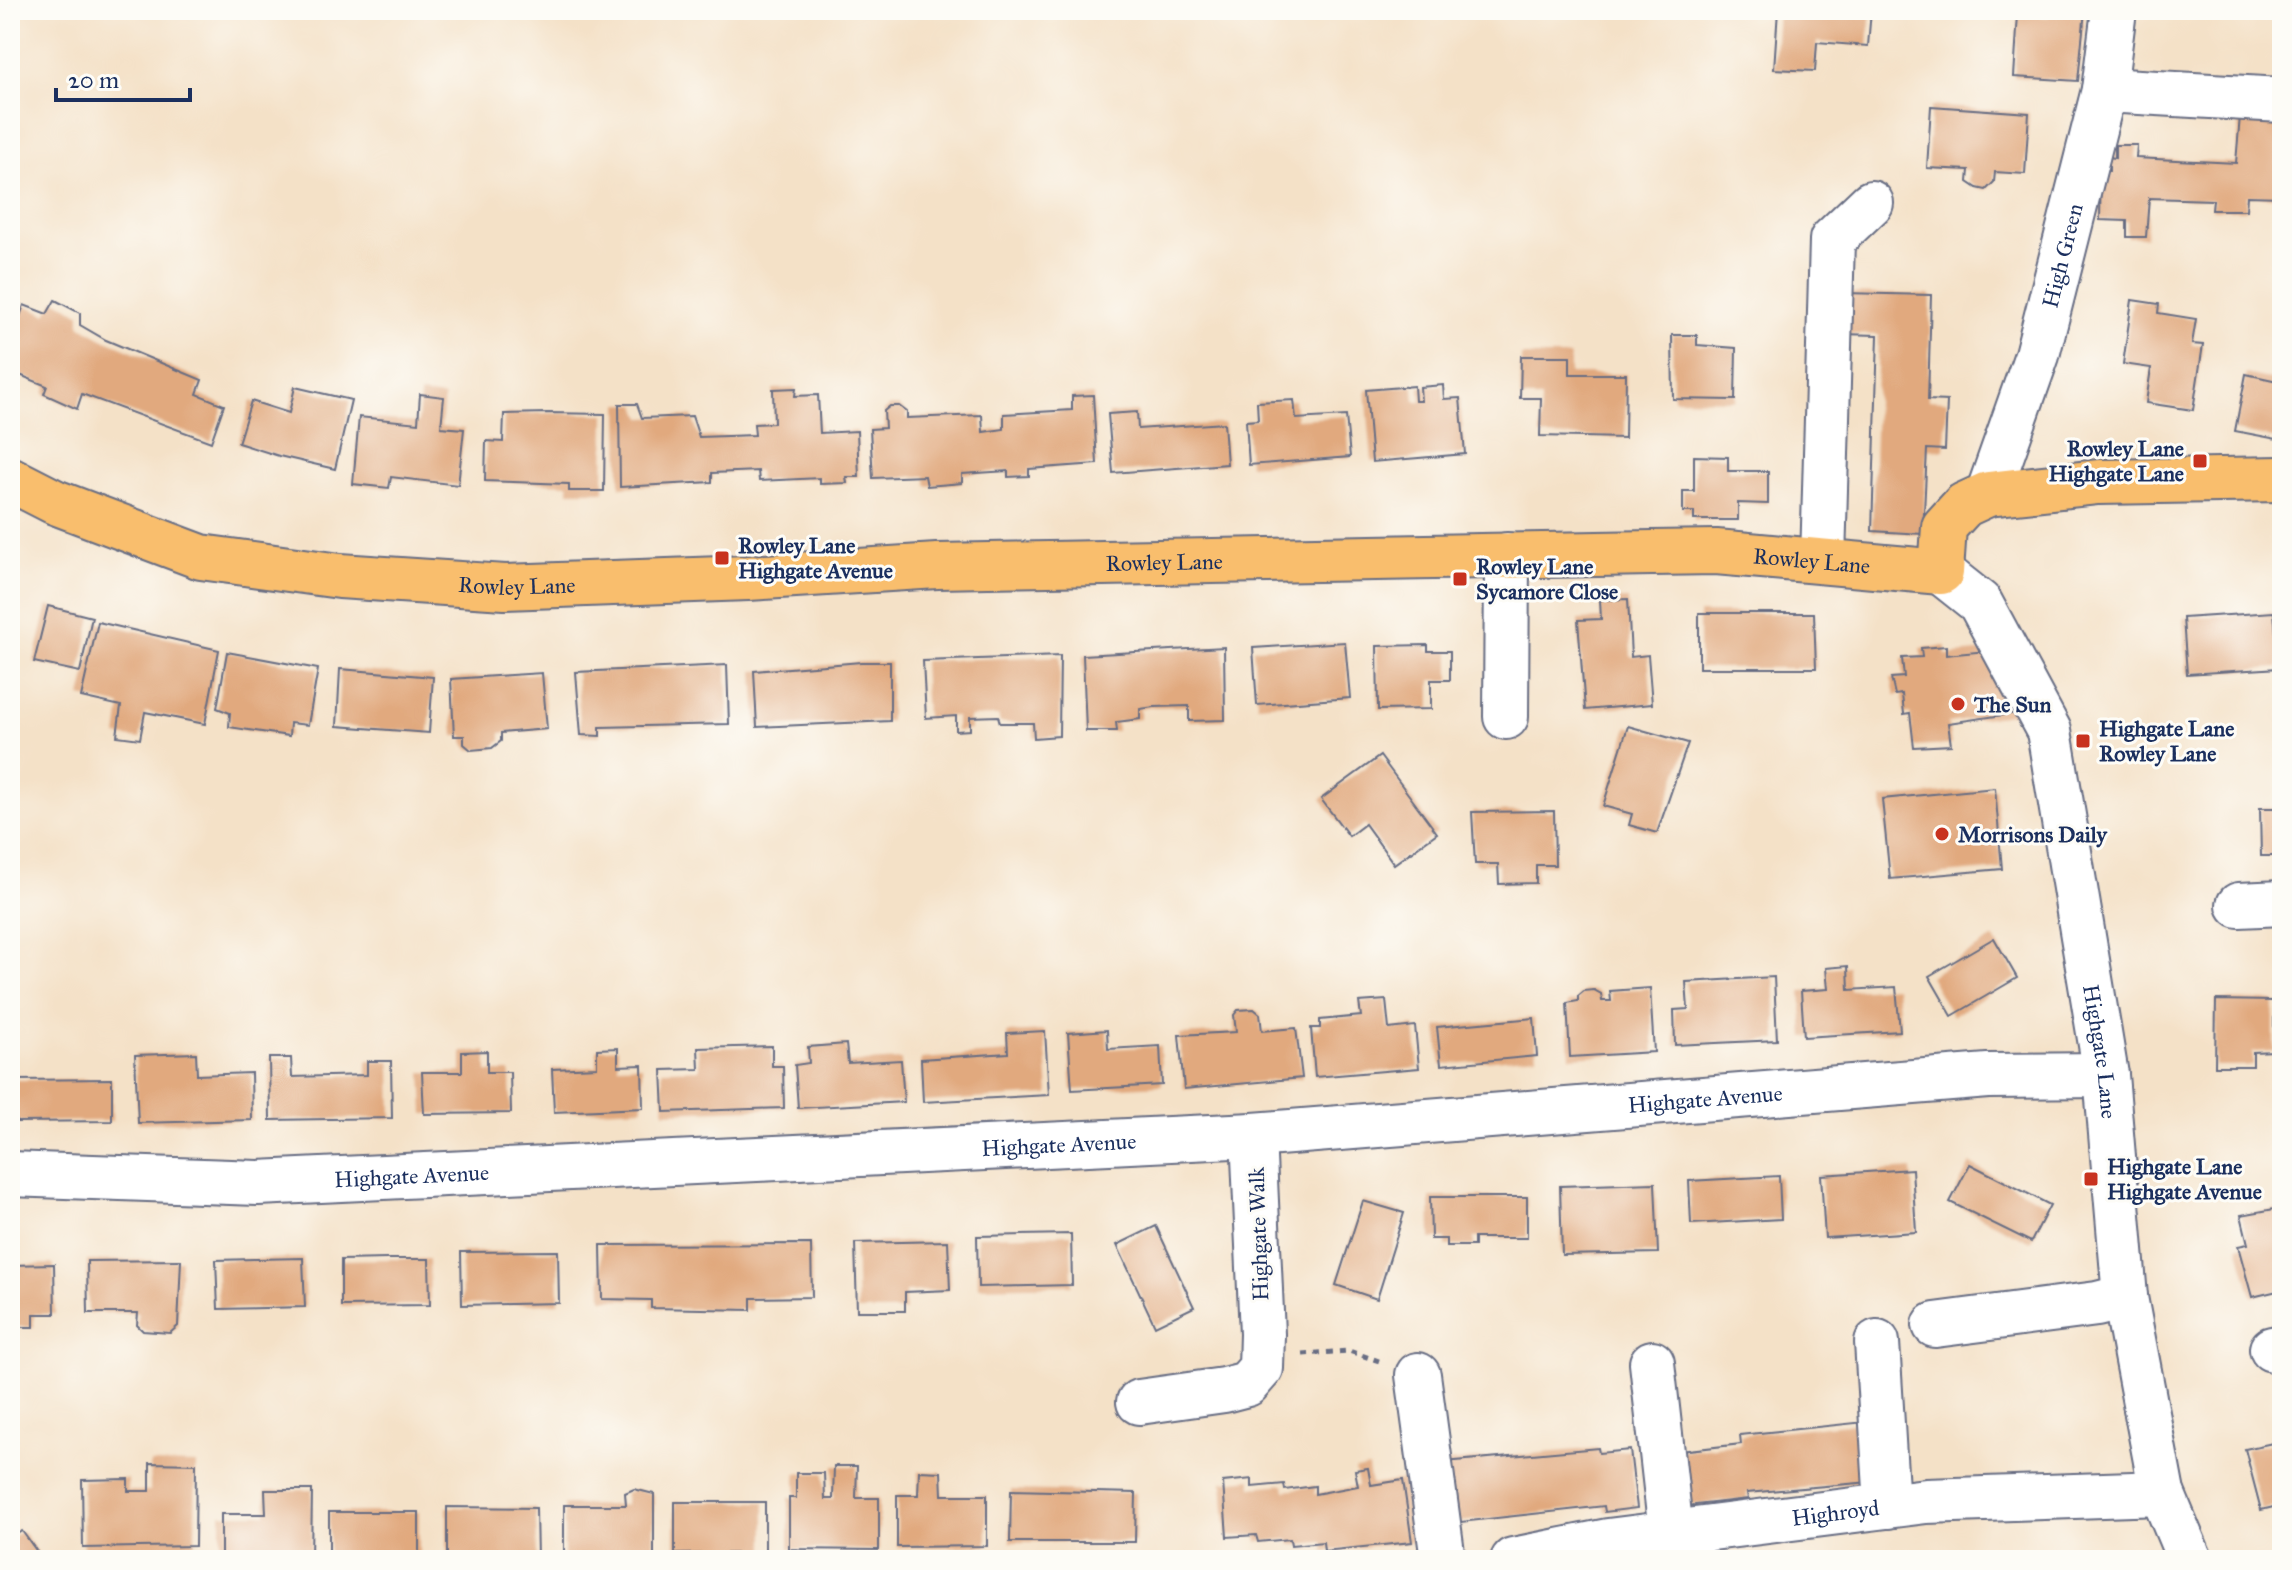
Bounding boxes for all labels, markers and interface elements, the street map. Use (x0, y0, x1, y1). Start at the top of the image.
scale bar (56, 52, 190, 102)
text: 20 m (68, 65, 119, 95)
street label: High Green (2036, 200, 2089, 311)
place label: Rowley Lane Highgate Lane (2049, 435, 2184, 487)
marker: Rowley Lane Highgate Lane (2191, 452, 2209, 470)
place label: Rowley Lane Highgate Avenue (738, 532, 893, 584)
street label: Rowley Lane (1752, 542, 1871, 580)
street label: Rowley Lane (1105, 548, 1223, 577)
marker: Rowley Lane Highgate Avenue (713, 549, 731, 567)
place label: Rowley Lane Sycamore Close (1476, 553, 1618, 605)
marker: Rowley Lane Sycamore Close (1451, 570, 1469, 588)
street label: Rowley Lane (457, 571, 576, 601)
place label: The Sun (1973, 691, 2052, 718)
marker: The Sun (1949, 695, 1967, 713)
place label: Highgate Lane Rowley Lane (2099, 715, 2234, 767)
marker: Highgate Lane Rowley Lane (2074, 732, 2092, 750)
place label: Morrisons Daily (1958, 821, 2108, 848)
marker: Morrisons Daily (1933, 825, 1951, 843)
street label: Highgate Lane (2077, 982, 2123, 1120)
street label: Highgate Avenue (1627, 1080, 1784, 1119)
street label: Highgate Avenue (981, 1128, 1137, 1162)
place label: Highgate Lane Highgate Avenue (2107, 1153, 2262, 1205)
street label: Highgate Avenue (334, 1159, 490, 1193)
street label: Highgate Walk (1243, 1166, 1274, 1301)
marker: Highgate Lane Highgate Avenue (2082, 1170, 2100, 1188)
street label: Highroyd (1790, 1494, 1881, 1532)

